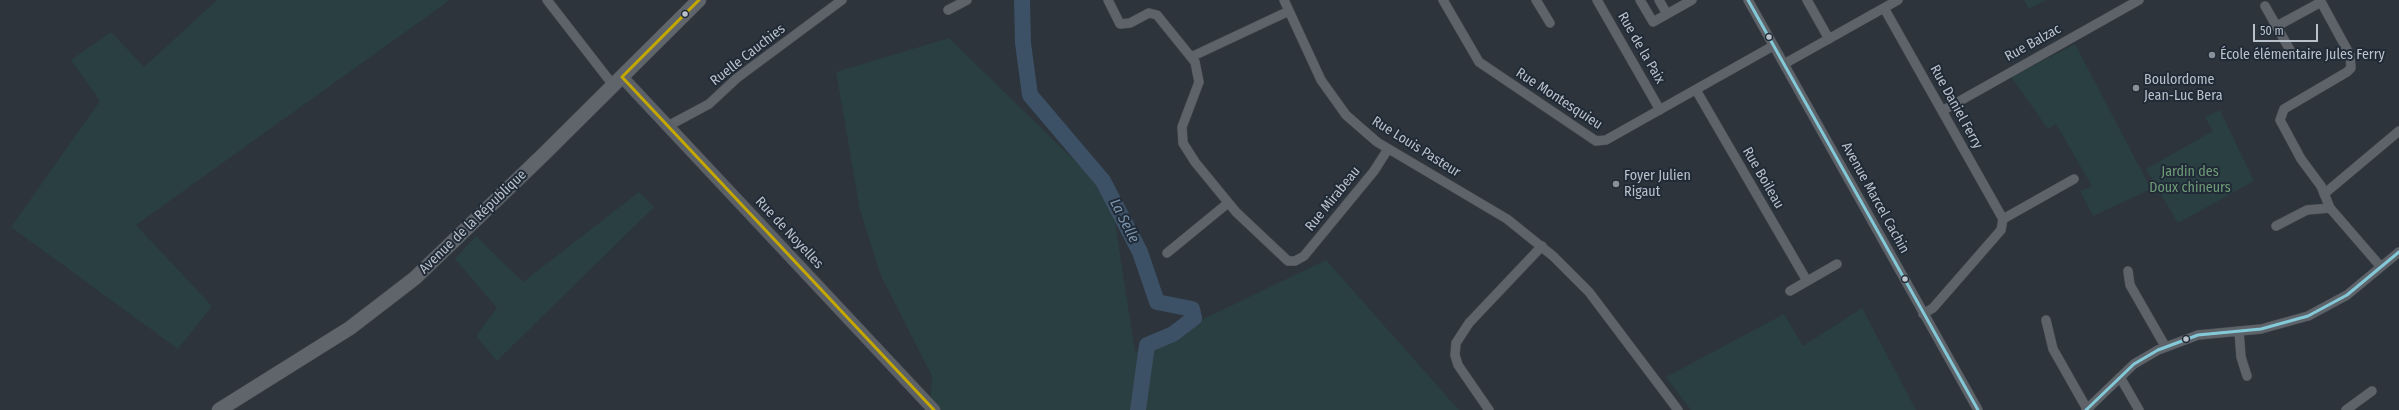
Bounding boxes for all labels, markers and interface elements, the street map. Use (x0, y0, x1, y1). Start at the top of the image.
unlabelled marker (680, 9, 690, 19)
street label: Rue de la Paix (1614, 9, 1668, 87)
scale bar (2255, 16, 2320, 42)
street label: Ruelle Cauchies (707, 21, 789, 89)
street label: Rue Balzac (2002, 21, 2064, 65)
text: 50 m (2260, 24, 2284, 38)
unlabelled marker (1764, 32, 1774, 42)
place label: École élémentaire Jules Ferry (2220, 47, 2385, 63)
marker: École élémentaire Jules Ferry (2207, 50, 2217, 60)
street label: Rue Daniel Ferry (1926, 62, 1986, 152)
street label: Rue Montesquieu (1513, 65, 1605, 133)
place label: Boulordome Jean-Luc Bera (2144, 72, 2222, 104)
marker: Boulordome Jean-Luc Bera (2131, 83, 2141, 93)
street label: Rue Louis Pasteur (1369, 113, 1463, 181)
street label: Avenue Marcel Cachin (1837, 140, 1913, 256)
street label: Rue Boileau (1739, 144, 1787, 212)
street label: Rue Mirabeau (1302, 163, 1364, 235)
park label: Jardin des Doux chineurs (2149, 164, 2231, 196)
street label: Avenue de la République (416, 167, 530, 277)
place label: Foyer Julien Rigaut (1624, 168, 1691, 200)
marker: Foyer Julien Rigaut (1611, 179, 1621, 189)
street label: Rue de Noyelles (751, 194, 827, 272)
water label: La Selle (1105, 196, 1143, 246)
unlabelled marker (1900, 274, 1910, 284)
unlabelled marker (2181, 334, 2191, 344)

